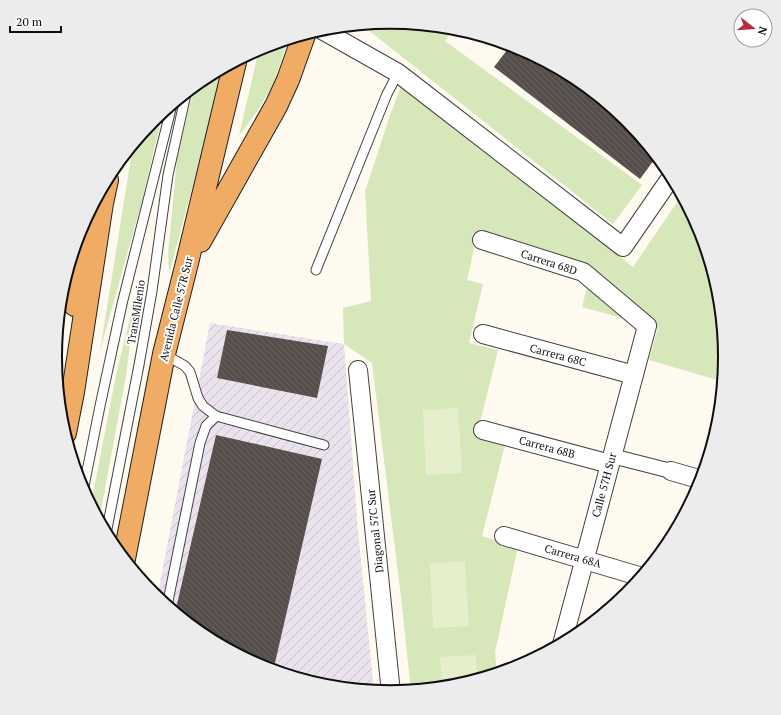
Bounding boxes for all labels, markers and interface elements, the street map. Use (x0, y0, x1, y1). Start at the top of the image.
scale bar (10, 8, 61, 34)
north arrow (733, 8, 773, 48)
text: 20 m (16, 14, 43, 29)
text: N (754, 25, 770, 38)
street label: Carrera 68D (519, 246, 579, 278)
street label: Avenida Calle 57R Sur (156, 255, 196, 363)
street label: TransMilenio (124, 279, 148, 345)
street label: Carrera 68C (528, 341, 588, 369)
street label: Carrera 68B (517, 433, 577, 461)
street label: Calle 57H Sur (589, 450, 620, 519)
street label: Diagonal 57C Sur (364, 488, 386, 574)
street label: Carrera 68A (543, 541, 603, 571)

